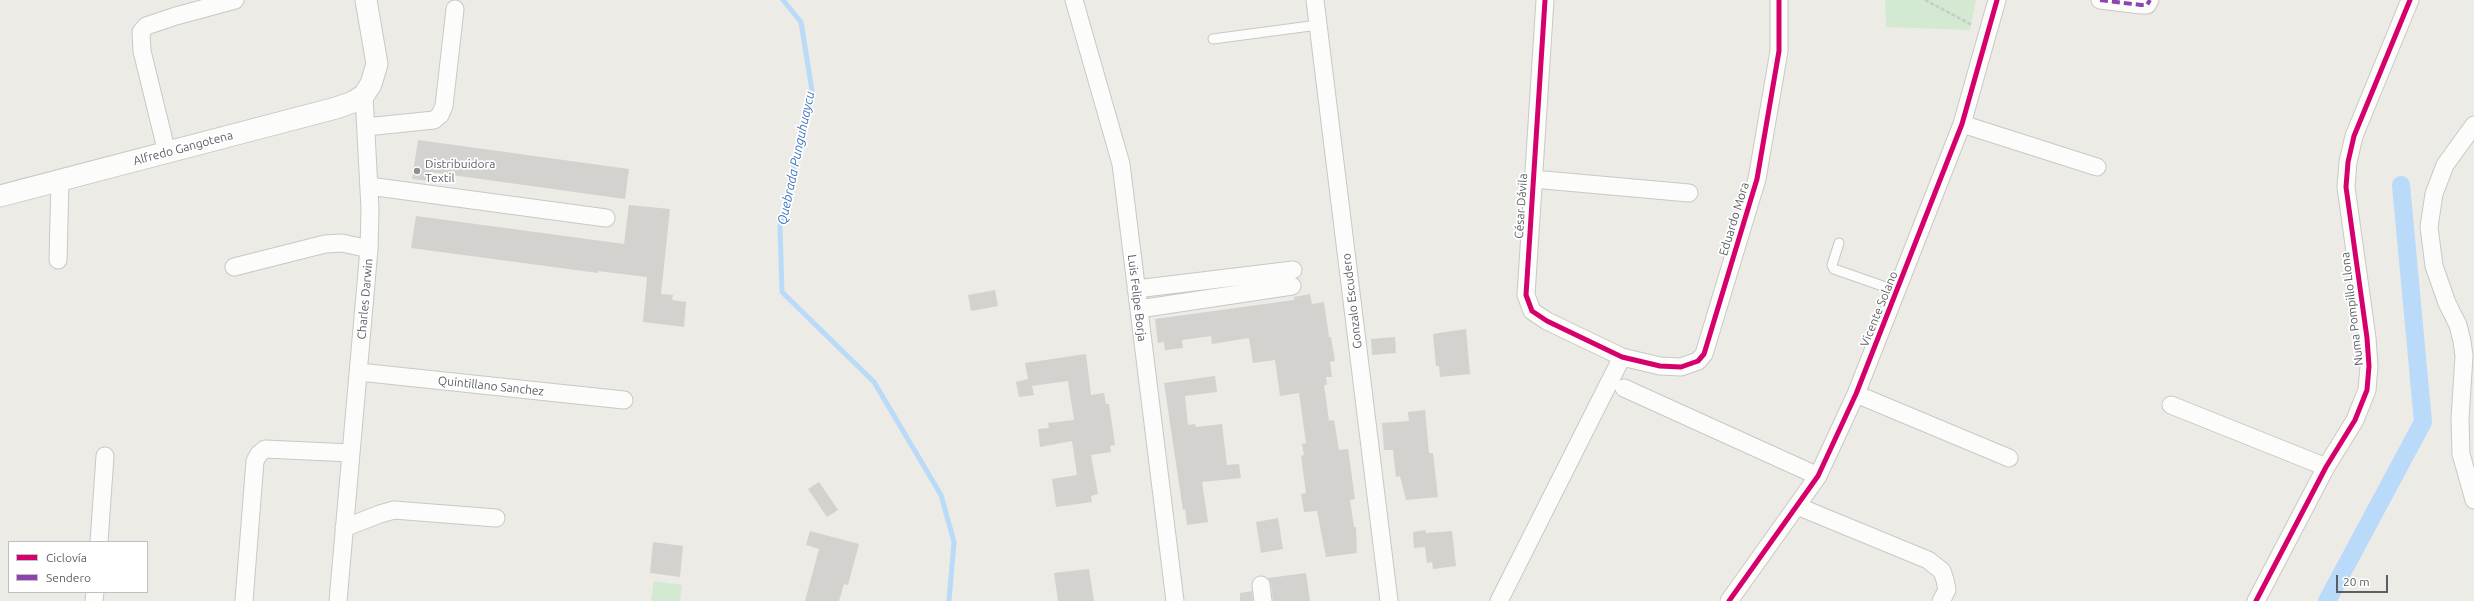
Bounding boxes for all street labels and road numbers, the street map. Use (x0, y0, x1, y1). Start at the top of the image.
street label: Alfredo Gangotena (132, 128, 234, 168)
street label: César Dávila (1512, 173, 1530, 239)
street label: Eduardo Mora (1716, 180, 1752, 258)
street label: Numa Pompillo Llona (2338, 251, 2366, 367)
street label: Gonzalo Escudero (1339, 252, 1365, 350)
street label: Luis Felipe Borja (1125, 254, 1149, 342)
street label: Charles Darwin (354, 258, 376, 340)
street label: Vicente Solano (1857, 269, 1901, 349)
street label: Quintillano Sanchez (437, 373, 545, 399)

